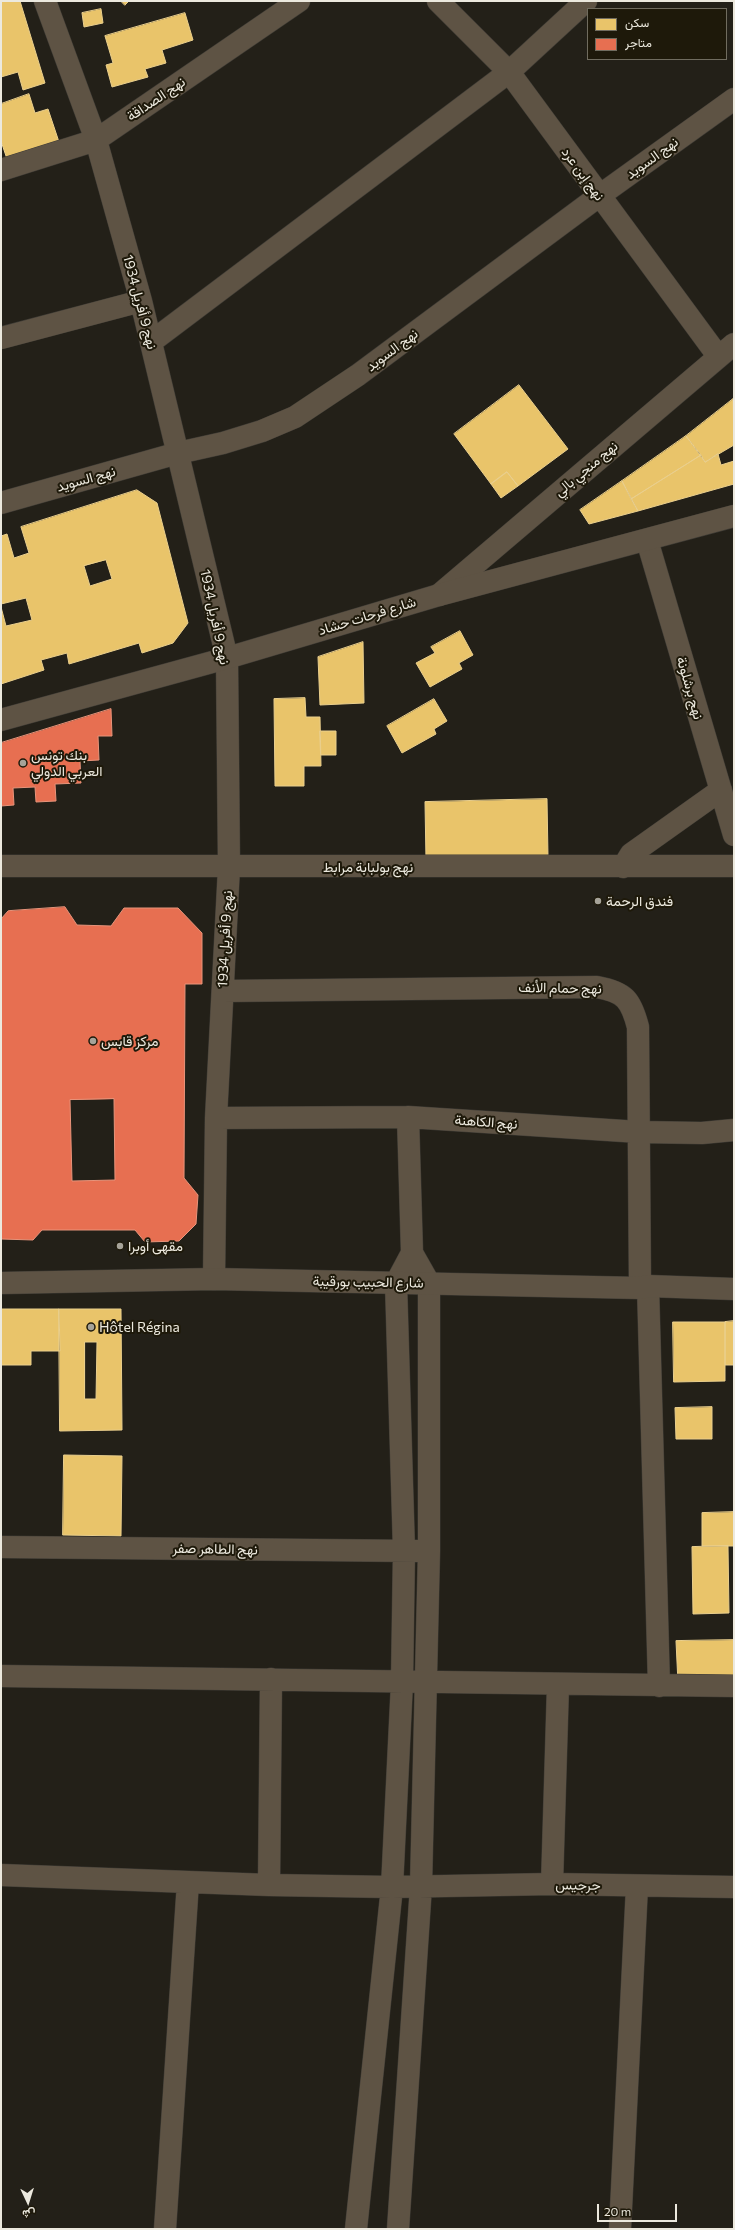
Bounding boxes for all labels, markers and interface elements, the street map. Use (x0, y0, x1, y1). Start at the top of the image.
legend (587, 8, 727, 60)
text: سكن (625, 15, 649, 29)
text: متاجر (625, 35, 652, 49)
street label: نهج الصداقة (124, 73, 188, 125)
street label: نهج السويد (623, 133, 681, 183)
street label: نهج إبن عرد (558, 144, 608, 204)
street label: نهج 9 أفريل 1934 (119, 253, 161, 351)
street label: نهج السويد (363, 325, 421, 375)
street label: نهج منجي بالي (551, 438, 621, 500)
street label: نهج السويد (55, 463, 117, 495)
street label: نهج 9 أفريل 1934 (197, 568, 233, 666)
street label: شارع فرحات حشاد (316, 593, 418, 639)
street label: نهج برشلونة (673, 655, 707, 721)
place label: بنك تونس العربي الدولي (31, 747, 103, 780)
marker: بنك تونس العربي الدولي (18, 758, 28, 768)
street label: نهج بولبابة مرابط (323, 859, 413, 875)
street label: نهج 9 أفريل 1934 (214, 890, 236, 988)
place label: فندق الرحمة (606, 893, 673, 909)
marker: فندق الرحمة (593, 896, 603, 906)
street label: نهج حمام الأنف (518, 979, 602, 997)
place label: مركز قابس (101, 1033, 158, 1049)
marker: مركز قابس (88, 1036, 98, 1046)
street label: نهج الكاهنة (454, 1111, 518, 1133)
place label: مقهى أوبرا (128, 1238, 183, 1254)
marker: مقهى أوبرا (115, 1241, 125, 1251)
street label: شارع الحبيب بورقيبة (312, 1273, 424, 1291)
place label: Hôtel Régina (99, 1319, 180, 1335)
marker: Hôtel Régina (86, 1322, 96, 1332)
street label: نهج الطاهر صفر (172, 1540, 258, 1558)
street label: جرجيس (555, 1876, 601, 1894)
north arrow (8, 2182, 48, 2222)
scale bar (599, 2196, 679, 2222)
text: 20 m (604, 2204, 631, 2218)
text: ش (22, 2208, 36, 2221)

